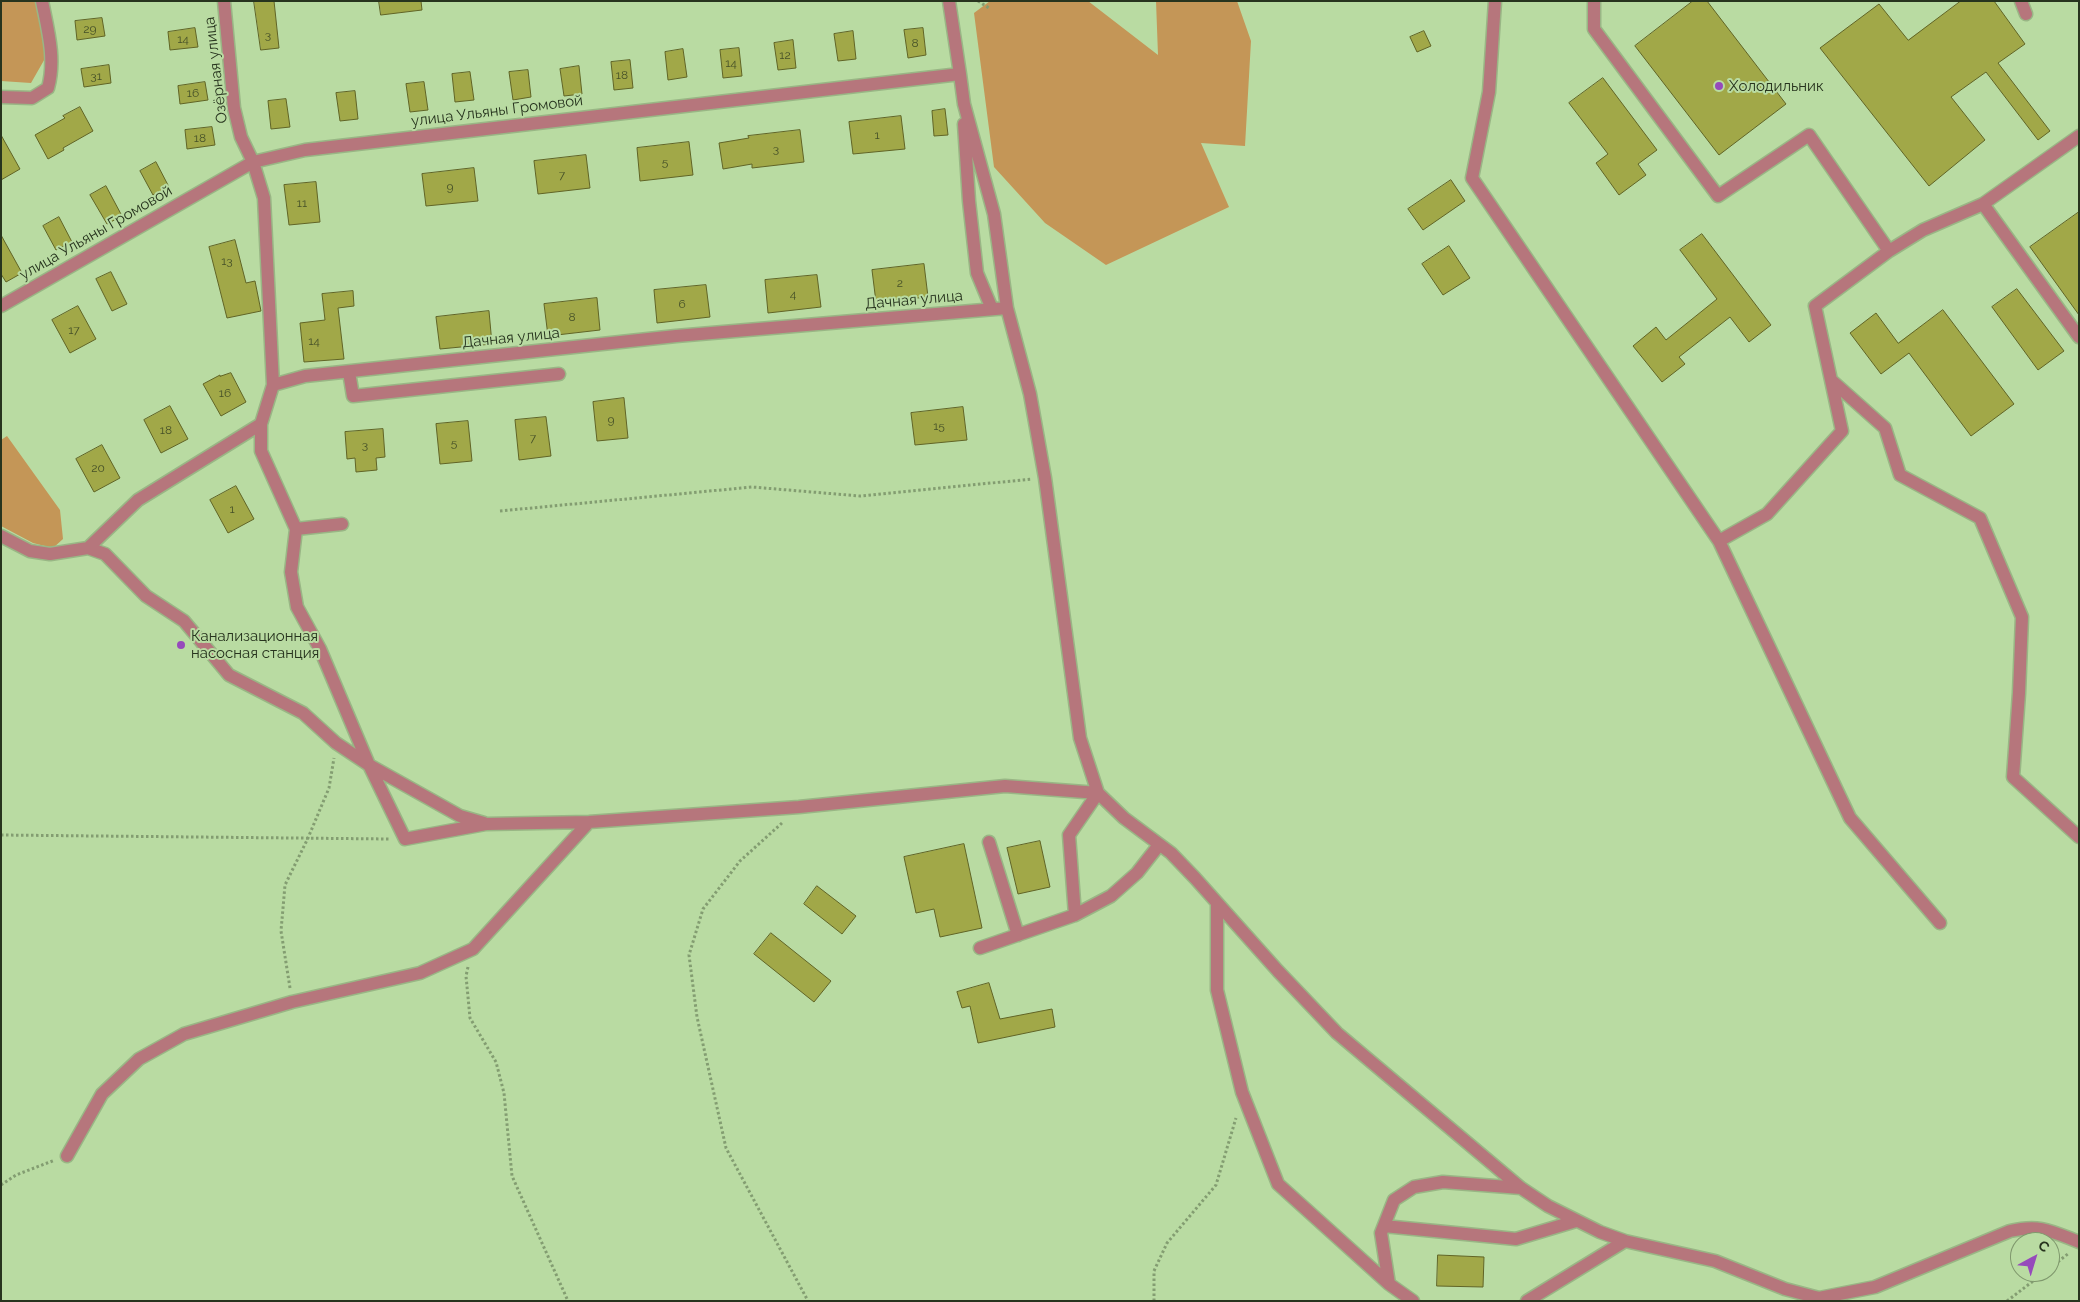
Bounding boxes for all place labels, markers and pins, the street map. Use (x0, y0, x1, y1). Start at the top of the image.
place label: Холодильник (1729, 77, 1824, 95)
marker: Холодильник (1713, 80, 1725, 92)
place label: Канализационная насосная станция (191, 627, 319, 662)
marker: Канализационная насосная станция (175, 639, 187, 651)

